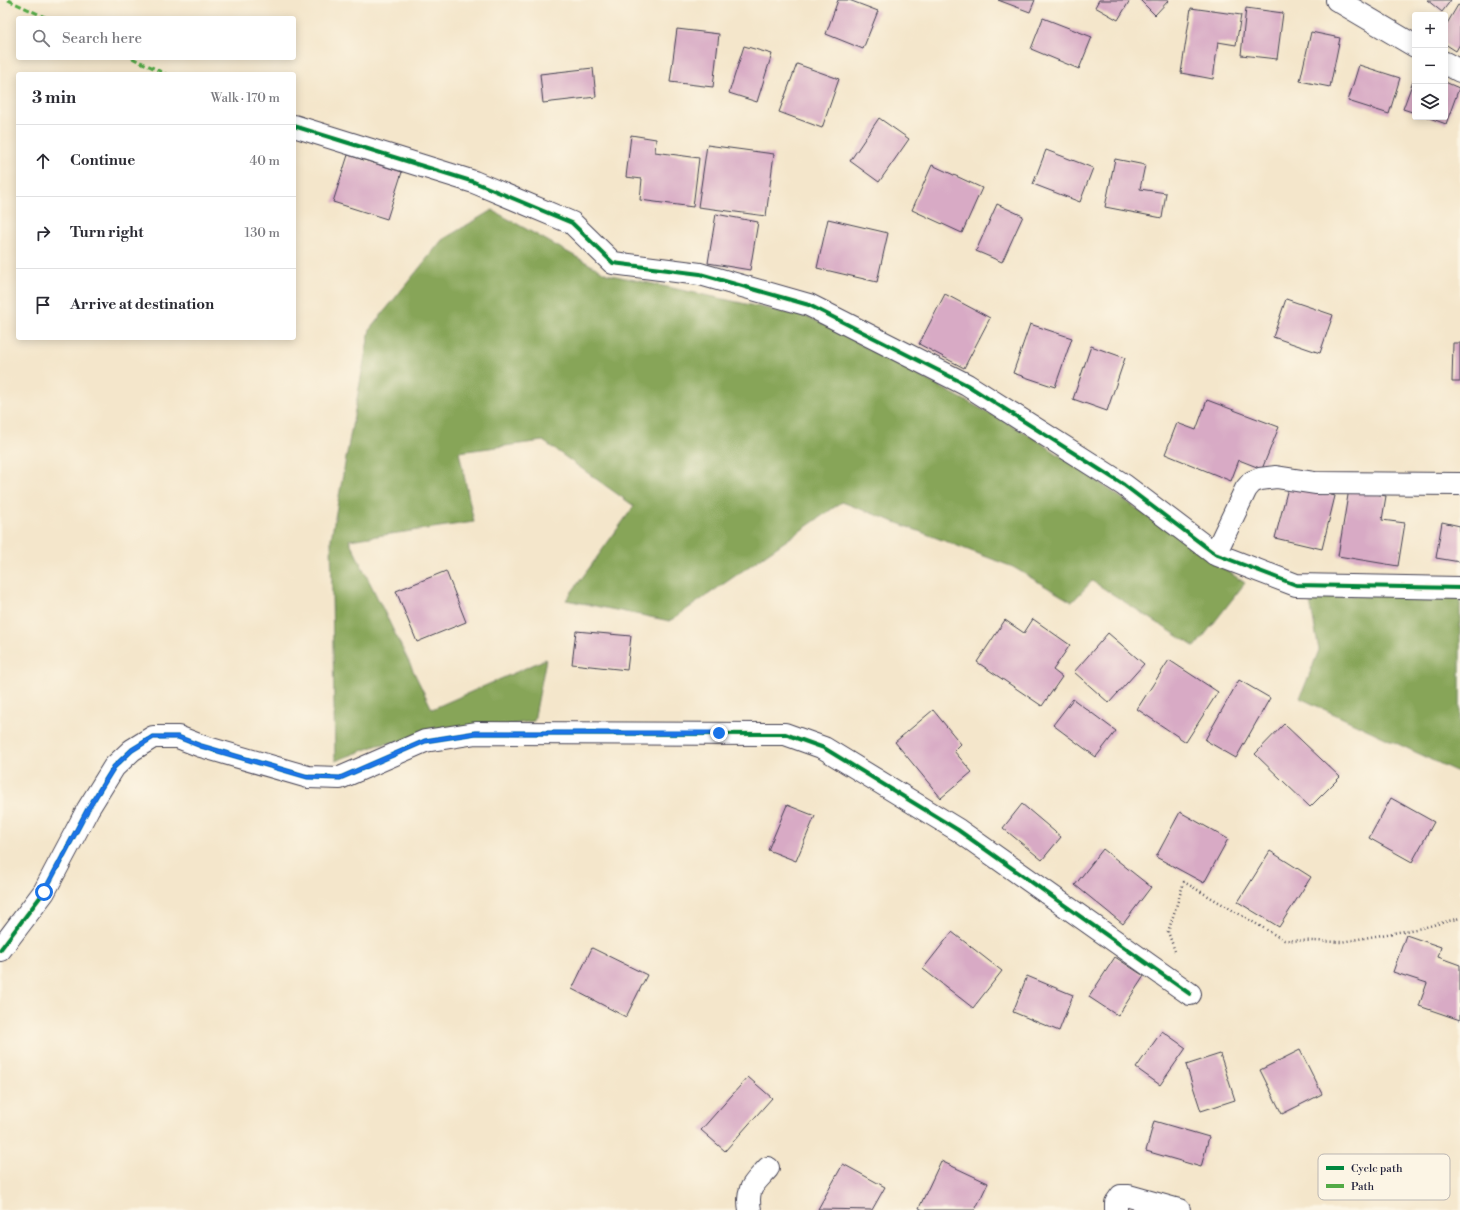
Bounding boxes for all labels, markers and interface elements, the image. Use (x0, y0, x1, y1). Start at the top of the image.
map controls (1412, 12, 1448, 120)
button: + (1412, 12, 1448, 48)
search box (16, 16, 296, 60)
icon: search (30, 27, 52, 49)
text: Search here (62, 29, 142, 48)
button: − (1412, 48, 1448, 84)
button: layers (1412, 84, 1448, 120)
text: 3 min (32, 87, 76, 109)
text: Walk · 170 m (210, 90, 280, 106)
icon: ahead (32, 150, 54, 172)
text: Continue (70, 151, 135, 170)
text: 40 m (250, 153, 280, 169)
icon: right (32, 222, 54, 244)
text: Turn right (70, 223, 144, 242)
text: 130 m (245, 225, 280, 241)
icon: arrive (32, 294, 54, 316)
text: Arrive at destination (70, 295, 214, 314)
route end (710, 724, 728, 742)
route start (35, 883, 53, 901)
legend (1318, 1154, 1450, 1200)
text: Cycle path (1351, 1162, 1403, 1176)
text: Path (1351, 1180, 1375, 1194)

